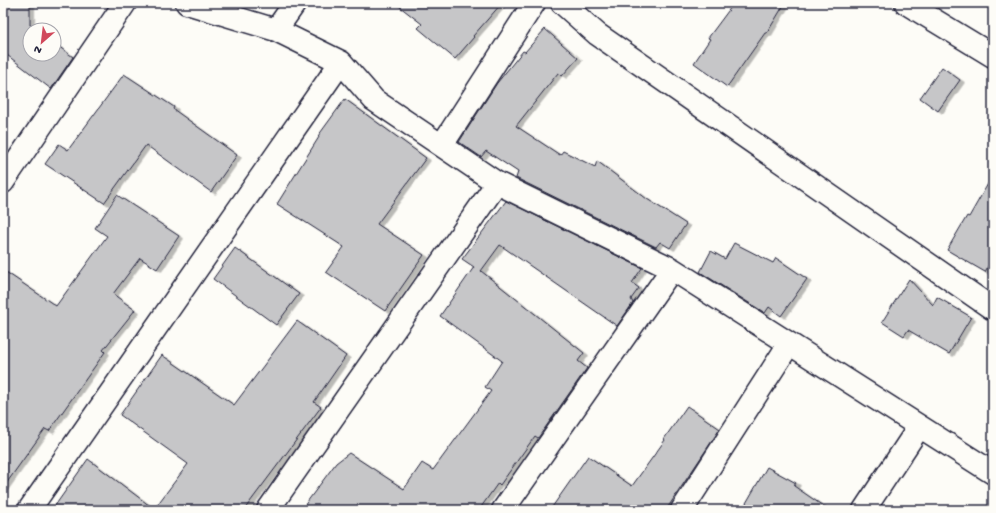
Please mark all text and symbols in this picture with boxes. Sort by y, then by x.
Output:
north arrow [22,22,62,62]
text: N [32,42,44,56]

